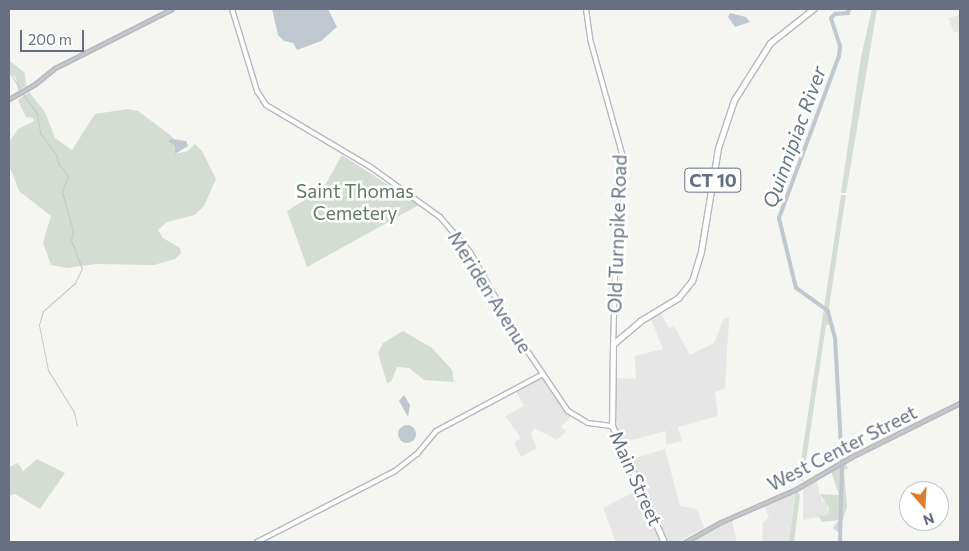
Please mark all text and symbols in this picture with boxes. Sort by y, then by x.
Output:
scale bar [22,20,86,52]
text: 200 m [28,30,72,48]
water label: Quinnipiac River [757,63,831,211]
street label: Old Turnpike Road [603,154,631,314]
road number: CT 10 [684,164,742,196]
park label: Saint Thomas Cemetery [296,180,414,224]
street label: Meriden Avenue [443,227,537,357]
street label: West Center Street [763,400,921,496]
street label: Main Street [605,427,667,529]
north arrow [899,481,949,531]
text: N [921,510,936,529]

